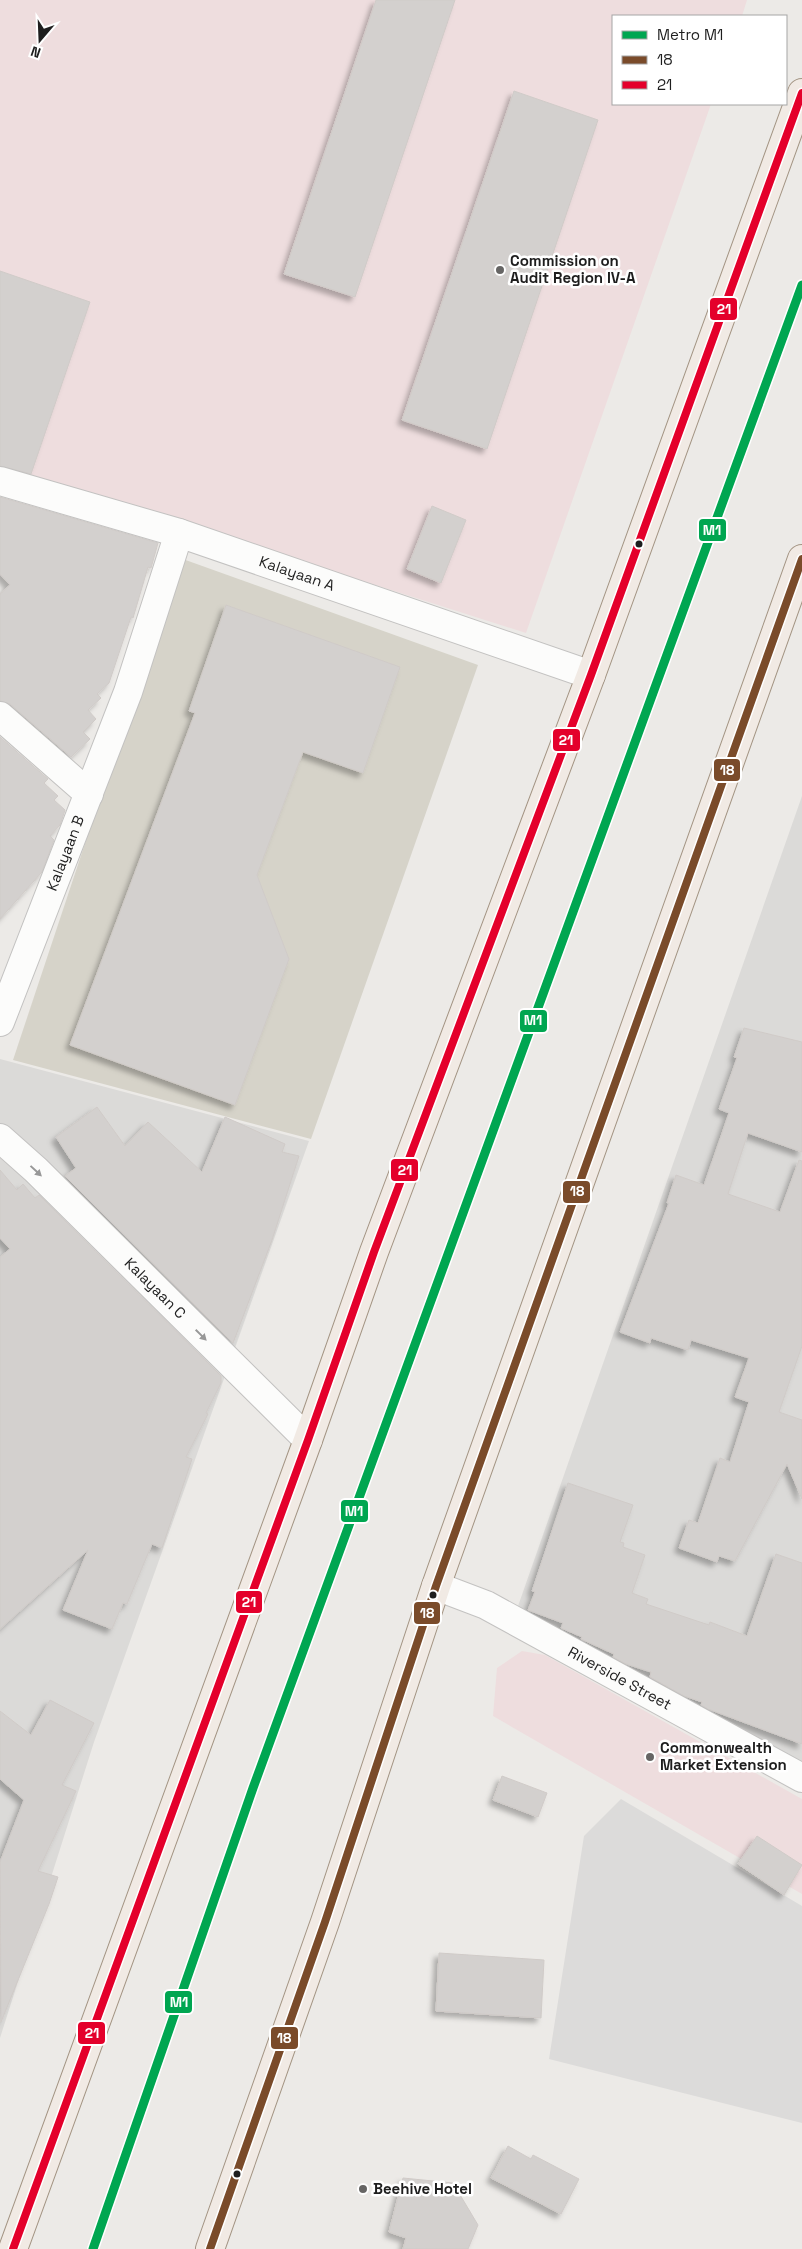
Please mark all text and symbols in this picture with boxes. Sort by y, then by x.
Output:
north arrow [15,15,65,65]
legend [612,15,787,105]
text: Metro M1 [657,25,723,44]
text: N [28,42,43,62]
text: 18 [657,50,673,69]
text: 21 [657,75,672,94]
place label: Commission on Audit Region IV-A [510,251,636,287]
marker: Commission on Audit Region IV-A [494,264,506,276]
line badge: 21 [709,297,738,321]
text: 21 [717,300,731,318]
line badge: M1 [698,518,727,542]
text: M1 [703,521,721,539]
unlabelled marker [634,539,644,549]
street label: Kalayaan A [257,551,338,595]
line badge: 21 [552,728,581,752]
text: 21 [559,731,573,749]
line badge: 18 [713,758,741,782]
text: 18 [720,761,735,779]
street label: Kalayaan B [42,813,88,894]
line badge: M1 [519,1009,548,1033]
text: M1 [524,1011,542,1029]
line badge: 21 [390,1158,419,1182]
text: 21 [398,1161,412,1179]
one-way arrow [30,1165,42,1177]
line badge: 18 [562,1180,591,1204]
text: 18 [570,1182,585,1200]
street label: Kalayaan C [121,1253,190,1322]
one-way arrow [195,1328,207,1340]
line badge: M1 [340,1499,369,1523]
text: M1 [345,1502,363,1520]
line badge: 21 [235,1590,263,1614]
unlabelled marker [428,1590,438,1600]
text: 21 [242,1593,256,1611]
line badge: 18 [413,1601,441,1625]
text: 18 [420,1604,435,1622]
street label: Riverside Street [565,1642,675,1714]
place label: Commonwealth Market Extension [660,1738,787,1774]
marker: Commonwealth Market Extension [644,1751,656,1763]
line badge: M1 [164,1990,193,2014]
text: M1 [170,1993,188,2011]
line badge: 21 [77,2021,106,2045]
text: 21 [85,2024,99,2042]
line badge: 18 [270,2026,299,2050]
text: 18 [277,2029,292,2047]
unlabelled marker [232,2169,242,2179]
place label: Beehive Hotel [373,2179,472,2198]
marker: Beehive Hotel [357,2183,369,2195]

